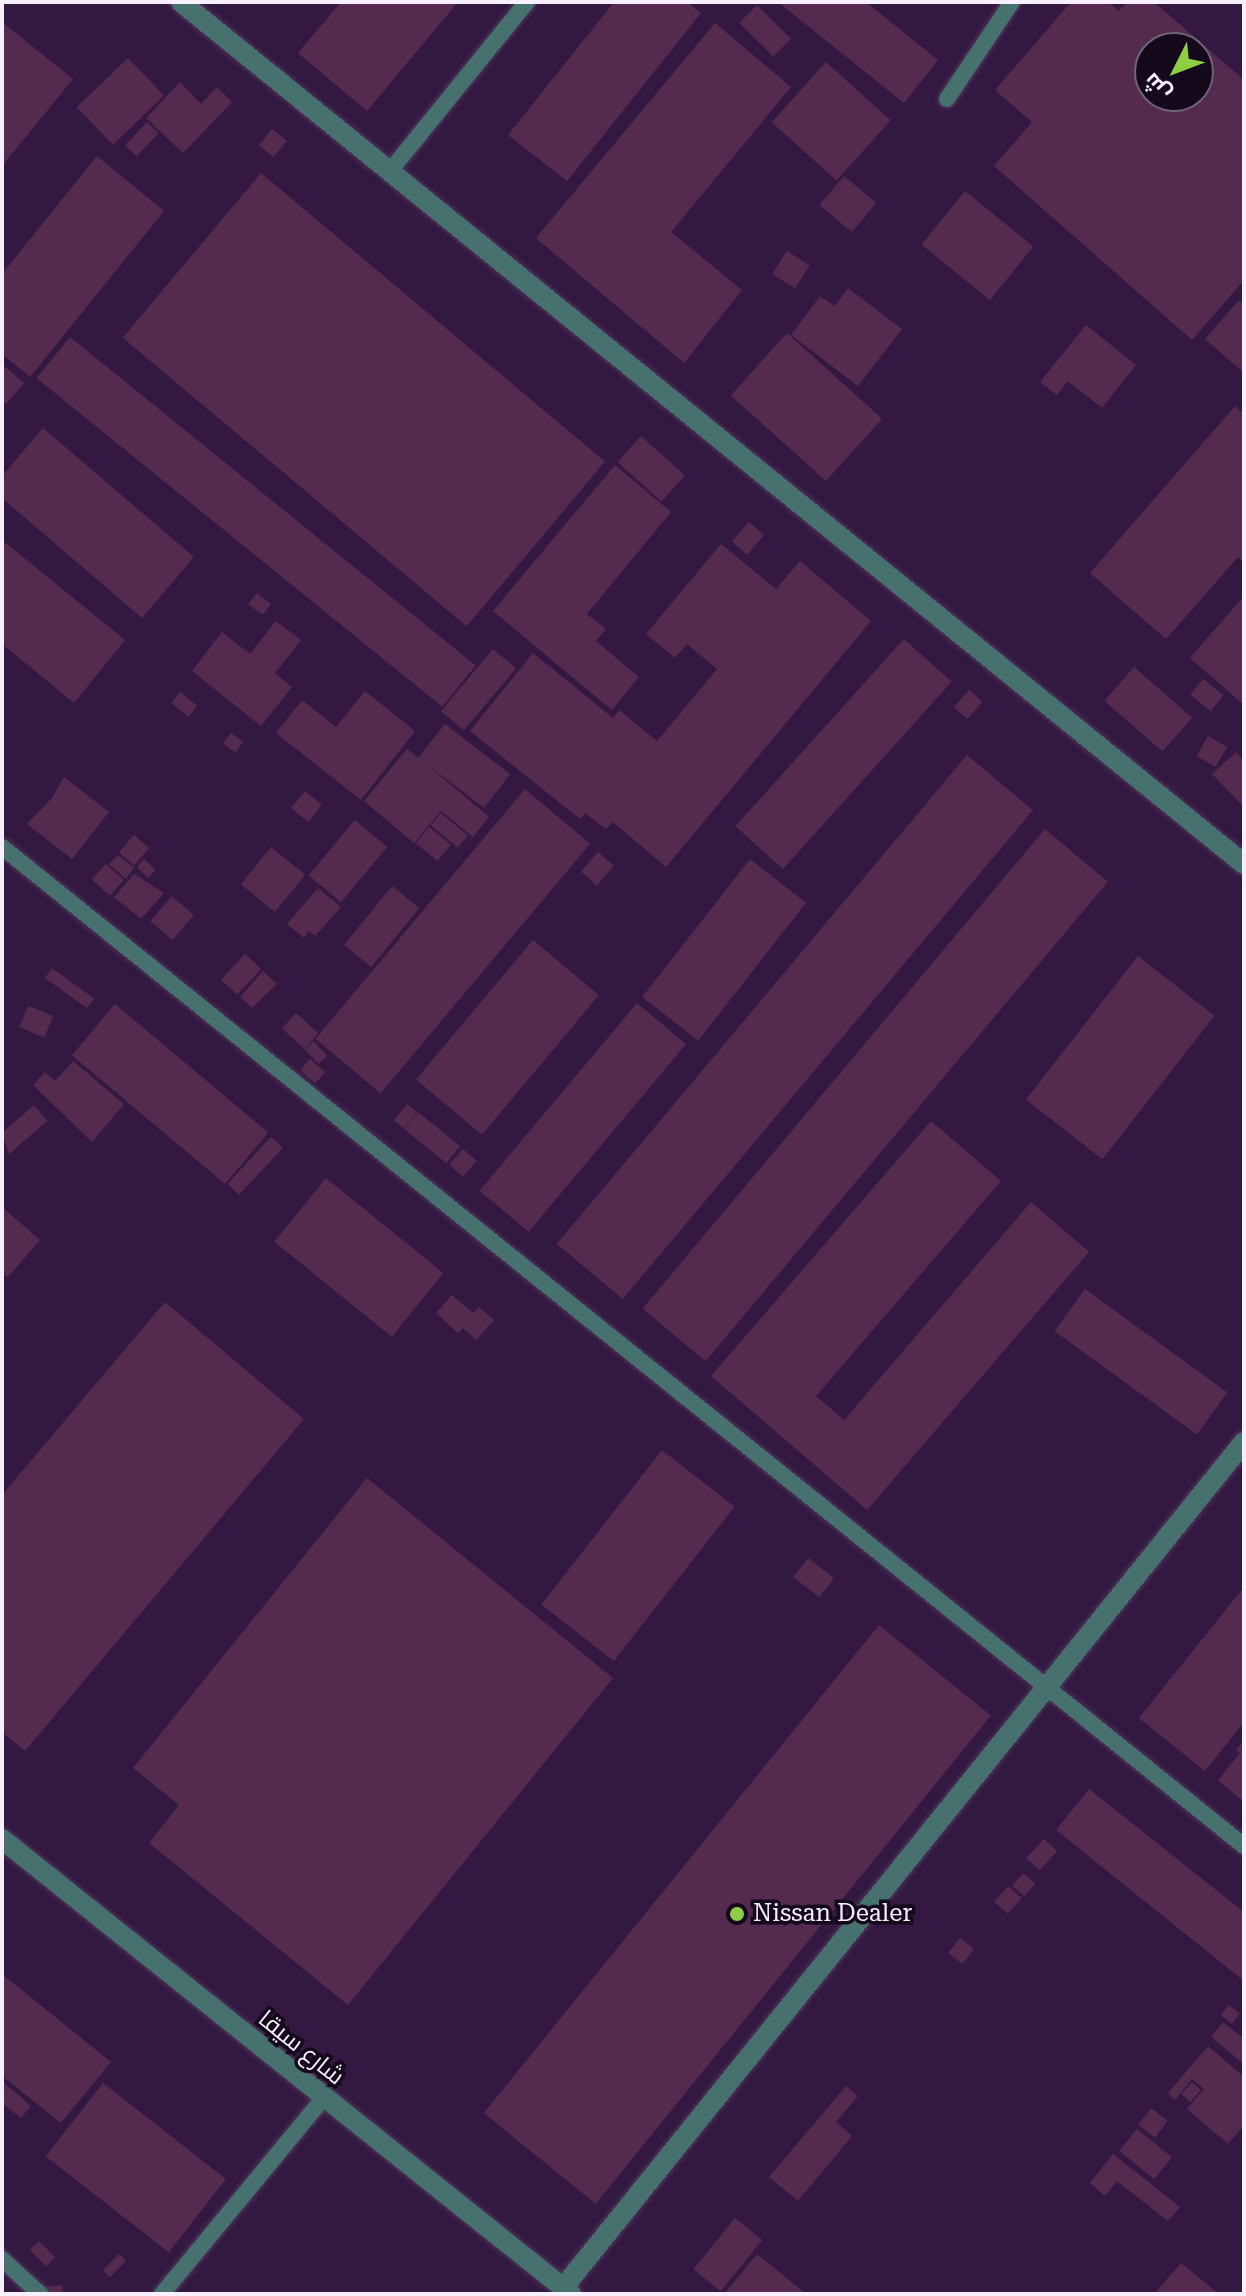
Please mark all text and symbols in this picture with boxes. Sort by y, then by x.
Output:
north arrow [1134,32,1214,112]
text: ش [1139,68,1176,106]
place label: Nissan Dealer [753,1900,912,1928]
marker: Nissan Dealer [728,1905,746,1923]
street label: شارع سيقا [252,2005,350,2091]

